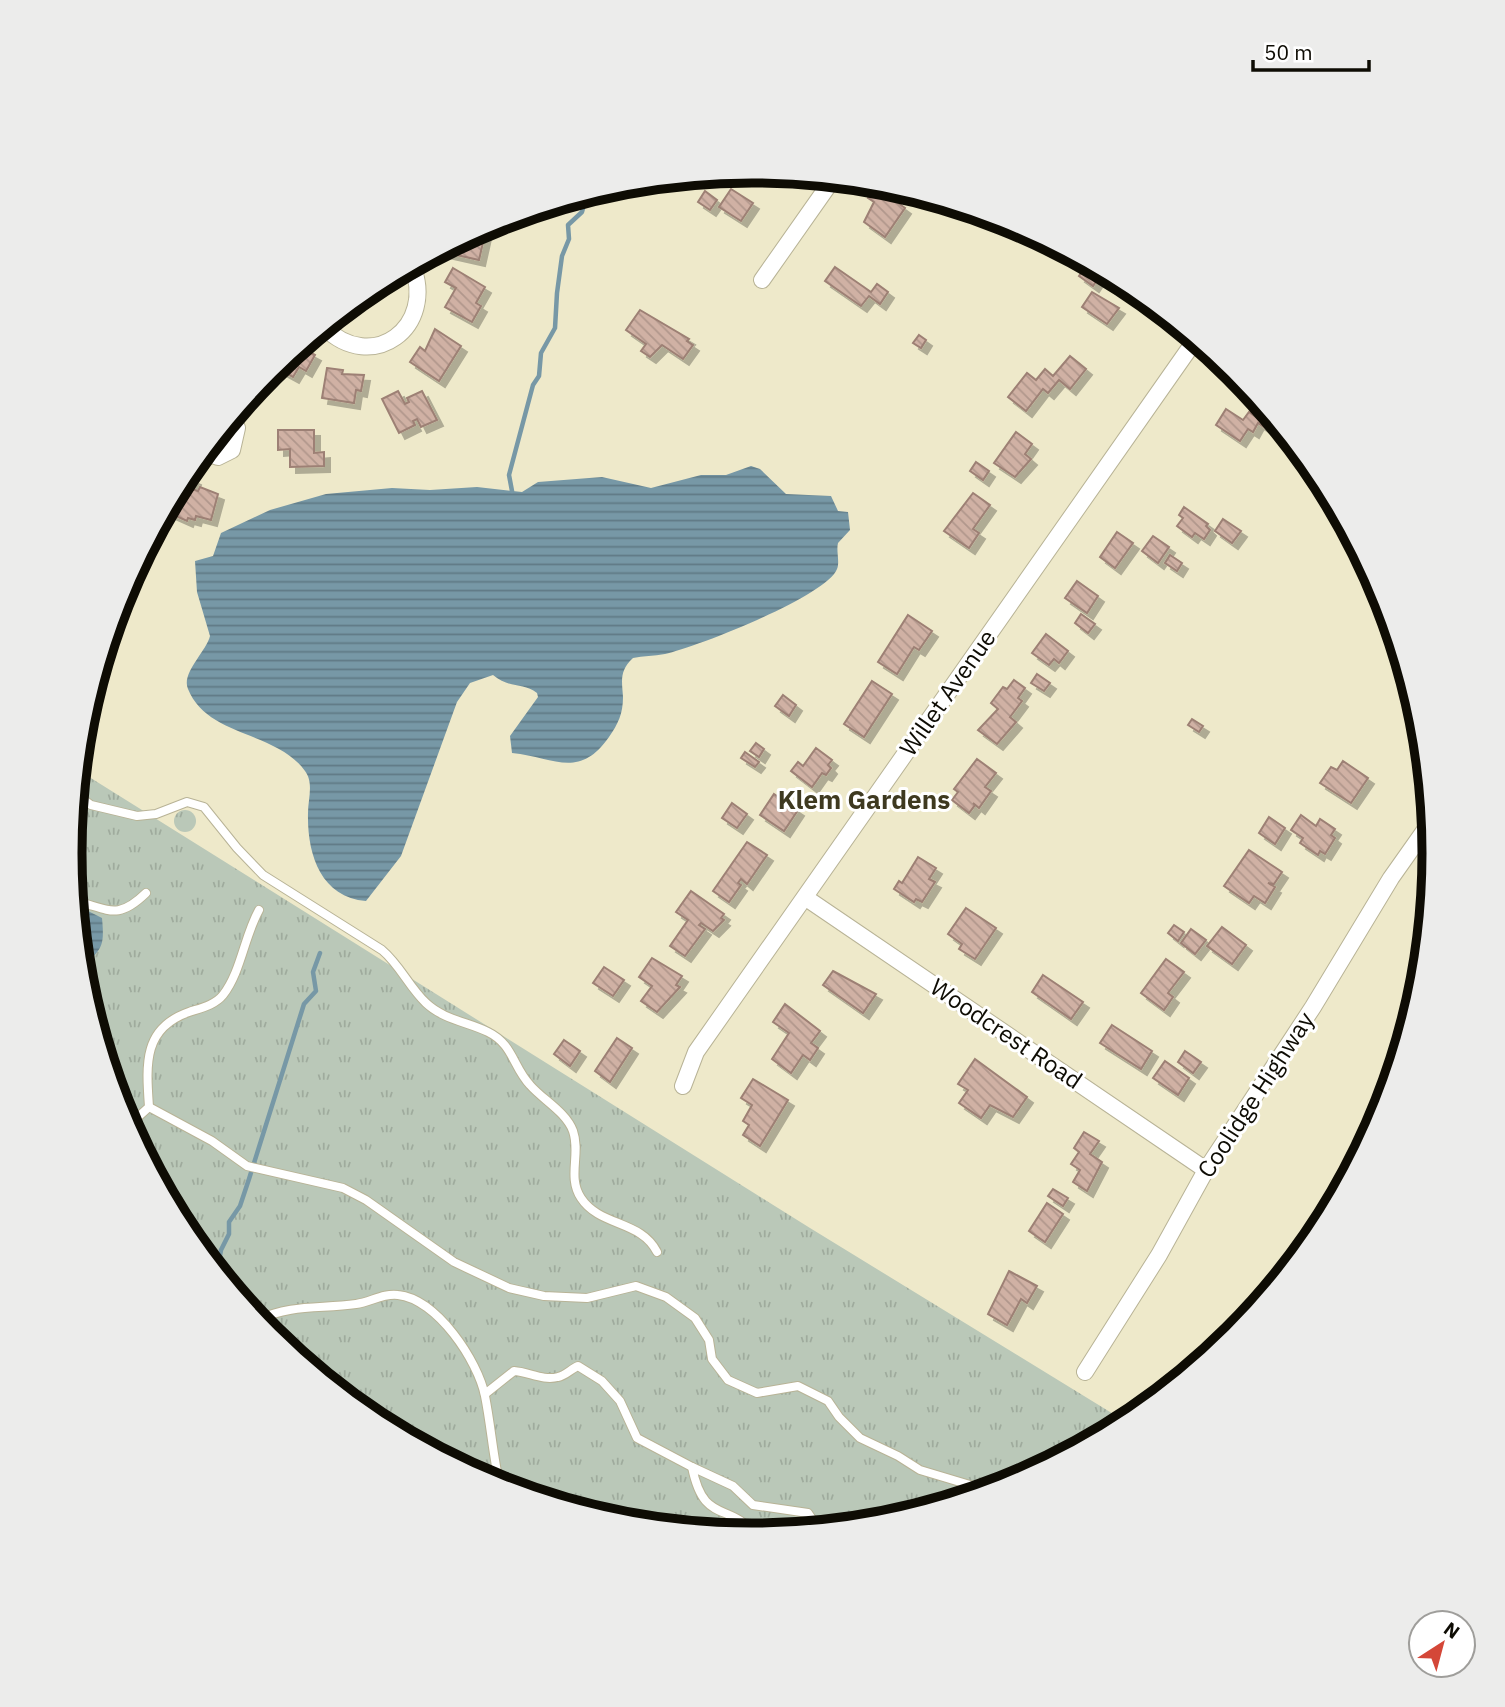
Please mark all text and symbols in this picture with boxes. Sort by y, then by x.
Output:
scale bar [1253,28,1368,72]
text: 50 m [1264,38,1313,66]
street label: Willet Avenue [892,623,1003,762]
district label: Klem Gardens [778,782,950,816]
street label: Woodcrest Road [924,971,1089,1096]
street label: Coolidge Highway [1190,1005,1321,1184]
north arrow [1407,1609,1477,1679]
text: N [1439,1616,1465,1644]

